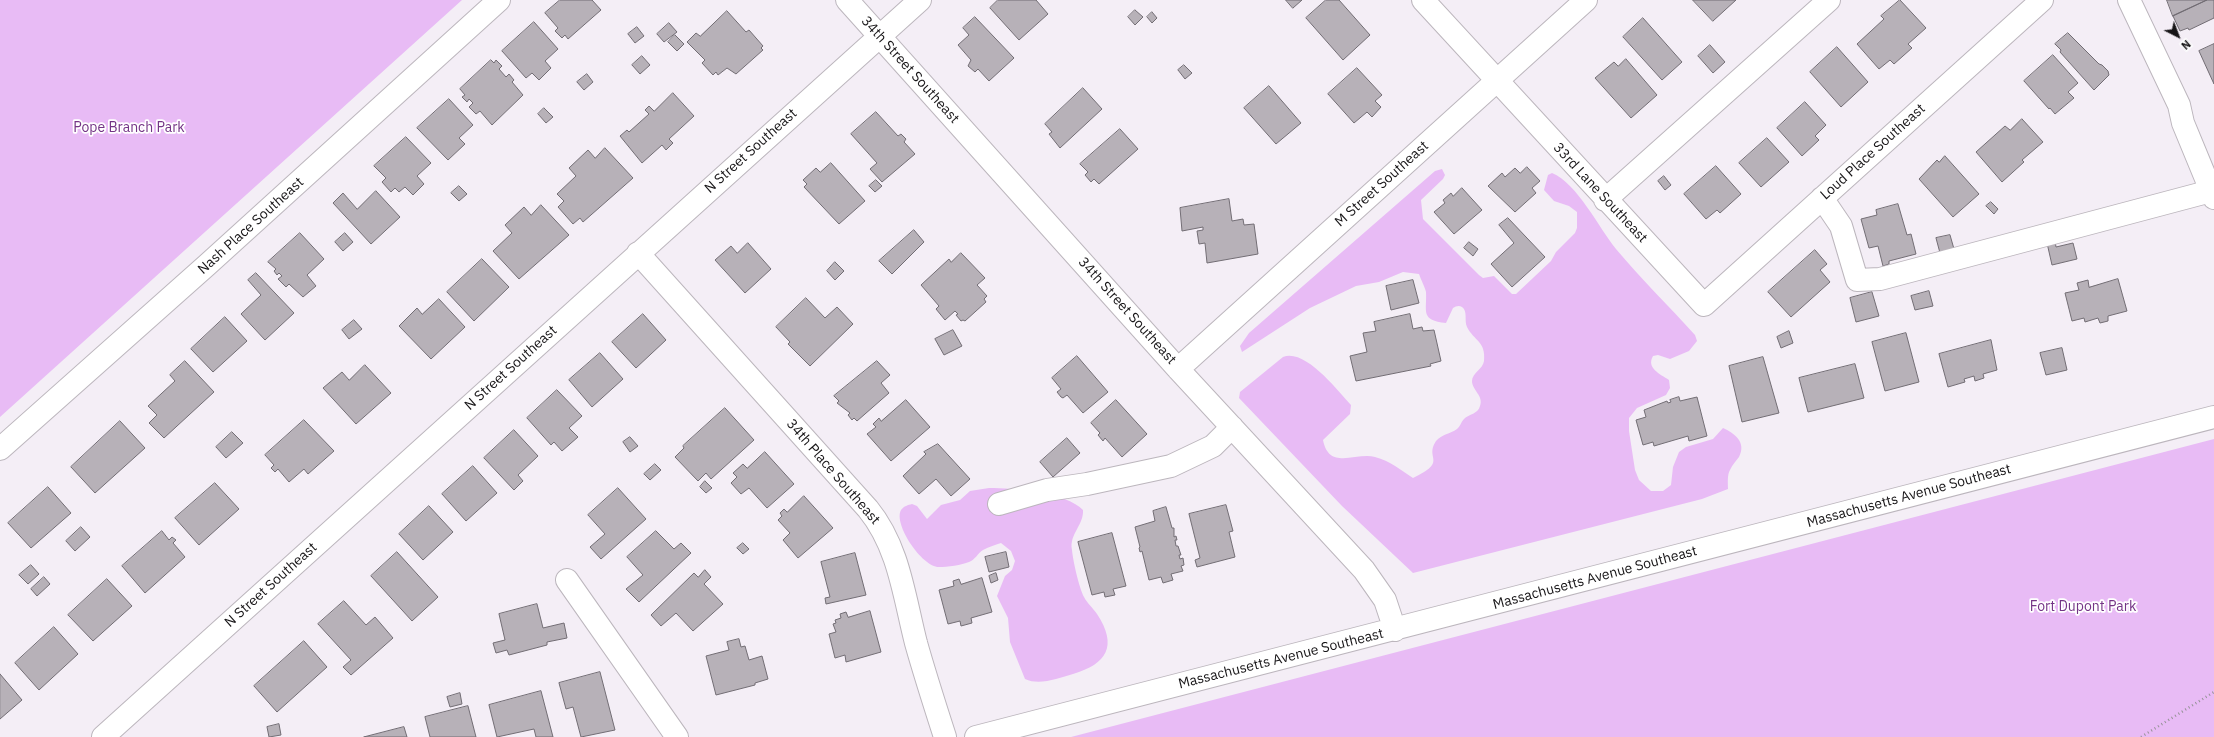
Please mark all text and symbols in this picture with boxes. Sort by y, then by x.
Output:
street label: 34th Street Southeast [857,13,963,127]
north arrow [2158,16,2198,56]
text: N [2178,37,2194,53]
street label: Loud Place Southeast [1817,100,1929,204]
street label: N Street Southeast [701,105,801,197]
park label: Pope Branch Park [73,120,185,136]
street label: M Street Southeast [1332,138,1432,230]
street label: 33rd Lane Southeast [1549,140,1651,246]
street label: Nash Place Southeast [195,174,307,278]
street label: 34th Street Southeast [1074,254,1180,368]
street label: N Street Southeast [461,322,561,414]
street label: 34th Place Southeast [783,416,883,528]
street label: Massachusetts Avenue Southeast [1805,461,2013,531]
street label: N Street Southeast [221,539,321,631]
street label: Massachusetts Avenue Southeast [1491,543,1699,613]
park label: Fort Dupont Park [2030,599,2136,615]
street label: Massachusetts Avenue Southeast [1177,625,1385,693]

